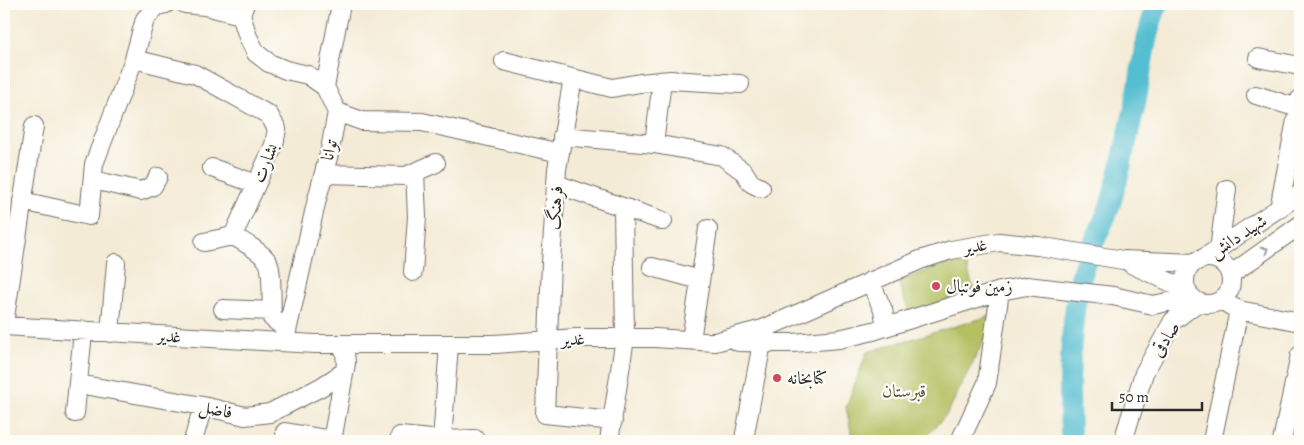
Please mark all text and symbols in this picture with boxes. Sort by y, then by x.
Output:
street label: توانا [315,136,343,163]
street label: بشارت [246,140,284,186]
street label: فرهنگ [541,185,569,231]
street label: شهید دانش [1205,208,1271,264]
street label: غدیر [959,232,989,260]
one-way arrow [1259,247,1269,256]
place label: زمین فوتبال [946,274,1013,298]
marker: زمین فوتبال [930,280,942,292]
street label: صادقی [1145,317,1185,361]
street label: غدیر [154,323,182,349]
street label: غدیر [558,326,586,352]
place label: کتابخانه [787,366,827,390]
marker: کتابخانه [771,372,783,384]
park label: قبرستان [882,379,926,403]
scale bar [1112,380,1202,412]
text: 50 m [1119,387,1149,407]
street label: فاضل [197,394,235,425]

